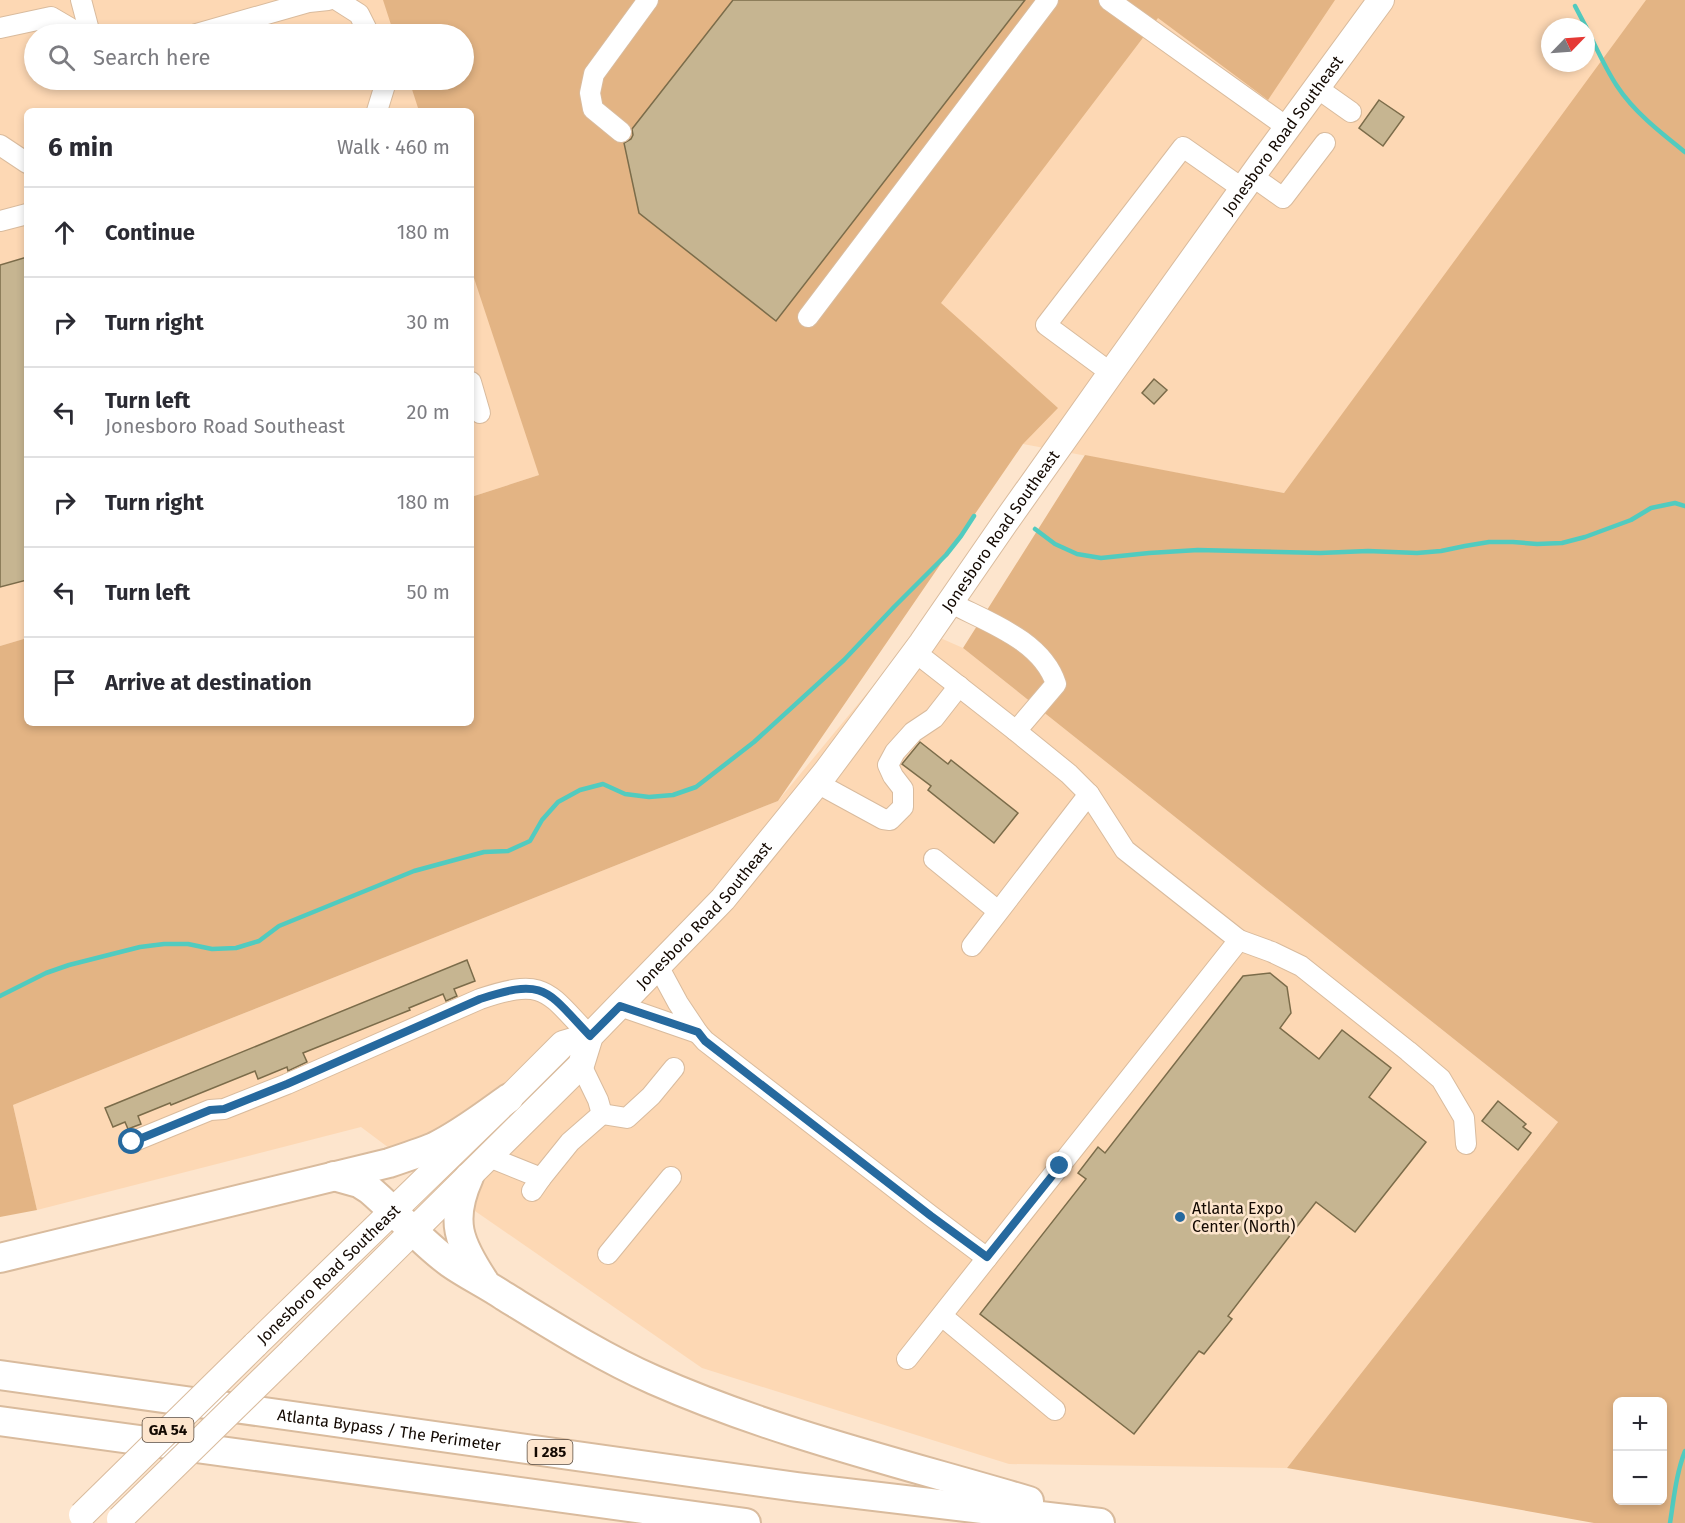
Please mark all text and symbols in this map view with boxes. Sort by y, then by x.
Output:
north arrow [1541,18,1595,72]
search box [24,24,474,90]
icon: search [45,41,78,74]
text: Search here [93,44,211,71]
street label: Jonesboro Road Southeast [1218,52,1347,218]
text: 6 min [48,132,113,163]
text: Walk · 460 m [337,135,450,159]
icon: ahead [48,216,81,249]
text: Continue [105,219,195,246]
text: 180 m [397,220,450,244]
icon: right [48,306,81,339]
text: Turn right [105,309,204,336]
text: 30 m [406,310,450,334]
text: Turn left [105,387,190,414]
icon: left [48,396,81,429]
text: 20 m [407,400,450,424]
text: Jonesboro Road Southeast [105,414,345,438]
street label: Jonesboro Road Southeast [937,446,1063,615]
icon: right [48,486,81,519]
text: Turn right [105,489,204,516]
text: 180 m [397,490,450,514]
icon: left [48,576,81,609]
text: Turn left [105,579,190,606]
text: 50 m [406,580,450,604]
icon: arrive [48,666,81,699]
text: Arrive at destination [105,669,312,696]
street label: Jonesboro Road Southeast [632,838,775,992]
route start [118,1128,144,1154]
route end [1046,1152,1072,1178]
place label: Atlanta Expo Center (North) [1192,1199,1295,1236]
street label: Jonesboro Road Southeast [253,1200,404,1348]
marker: Atlanta Expo Center (North) [1173,1210,1187,1224]
map controls [1613,1397,1667,1505]
button: + [1613,1397,1667,1451]
street label: Atlanta Bypass / The Perimeter [276,1405,503,1455]
road number: GA 54 [142,1418,194,1442]
road number: I 285 [528,1440,572,1464]
button: − [1613,1451,1667,1505]

